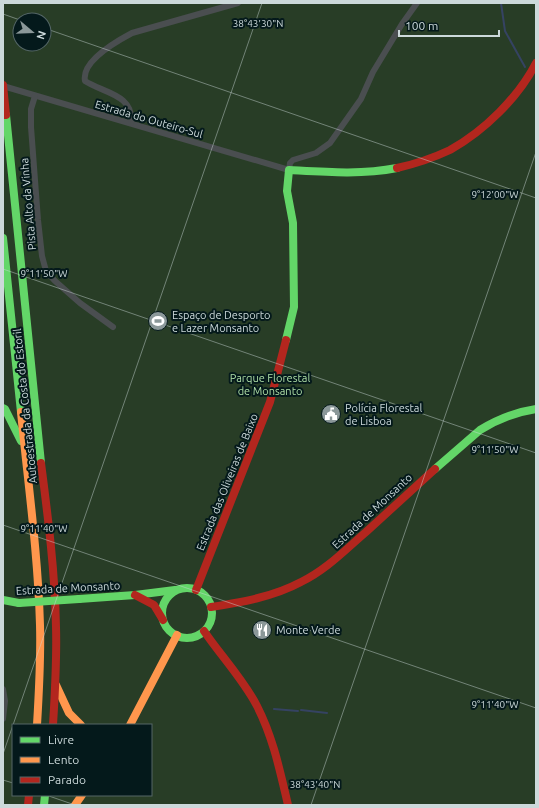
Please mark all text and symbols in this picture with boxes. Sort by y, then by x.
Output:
north arrow [12,12,52,52]
scale bar [399,12,499,38]
text: 38°43'30"N [233,18,283,29]
text: 100 m [405,19,438,32]
text: N [34,29,48,41]
street label: Estrada do Outeiro-Sul [94,98,204,140]
street label: Pista Alto da Vinha [18,157,38,251]
text: 9°12'00"W [471,189,519,200]
text: 9°11'50"W [20,268,68,279]
place label: Espaço de Desporto e Lazer Monsanto [172,309,270,334]
sports icon: Espaço de Desporto e Lazer Monsanto [147,310,169,332]
street label: Autoestrada da Costa do Estoril [11,328,39,484]
park label: Parque Florestal de Monsanto [230,372,310,397]
place label: Polícia Florestal de Lisboa [345,402,422,427]
public building icon: Polícia Florestal de Lisboa [320,403,342,425]
street label: Estrada das Oliveiras de Baixo [194,412,260,552]
text: 9°11'50"W [471,444,519,455]
street label: Estrada de Monsanto [330,471,414,551]
text: 9°11'40"W [20,523,68,534]
street label: Estrada de Monsanto [16,579,120,597]
restaurant icon: Monte Verde [251,619,273,641]
place label: Monte Verde [276,624,341,636]
text: 9°11'40"W [471,699,519,710]
legend [12,724,152,796]
text: Livre [48,733,74,746]
text: Lento [48,753,79,766]
text: Parado [48,773,86,786]
text: 38°43'40"N [290,779,340,790]

